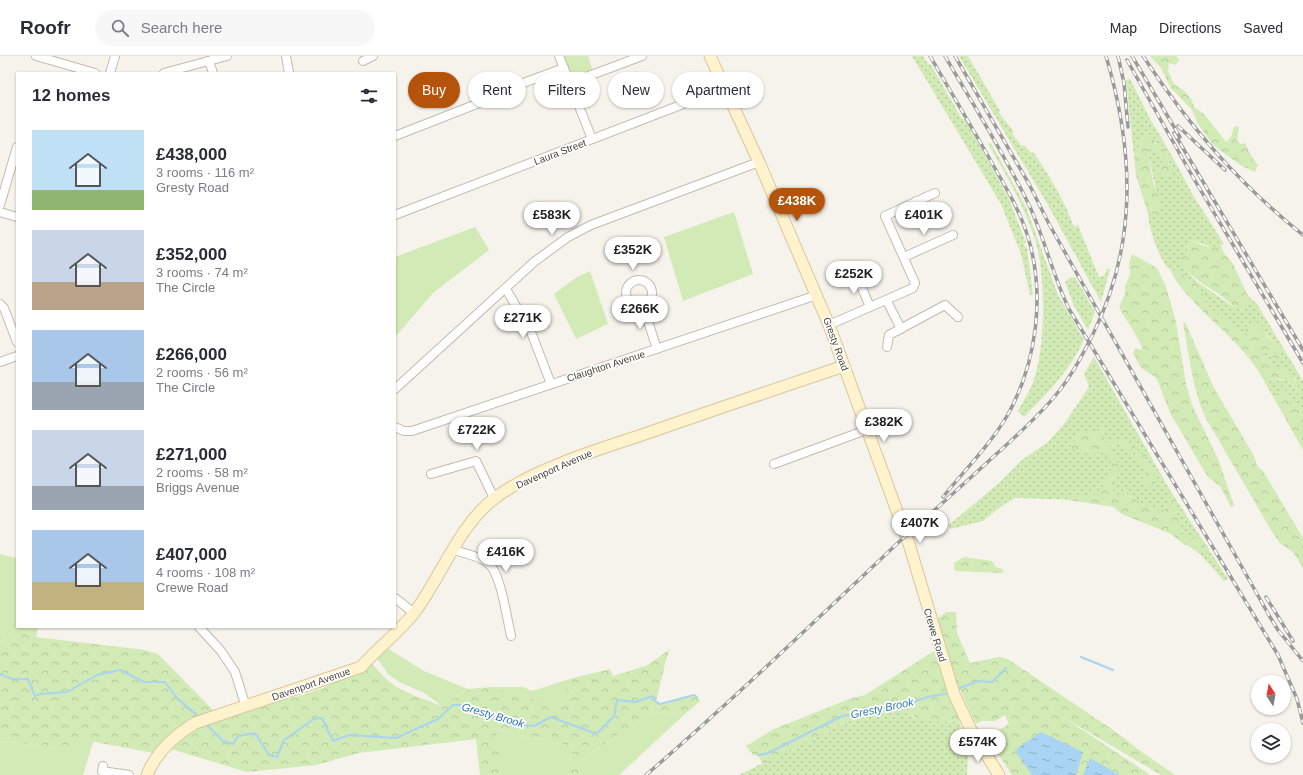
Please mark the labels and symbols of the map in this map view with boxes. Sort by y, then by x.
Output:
street label: Laura Street [532,137,588,167]
pin: £438K [769,188,825,222]
pin: £583K [524,202,580,236]
pin: £401K [896,202,952,236]
pin: £352K [605,237,661,271]
pin: £252K [826,261,882,295]
pin: £266K [612,296,668,330]
pin: £271K [495,305,551,339]
street label: Gresty Road [821,316,851,372]
street label: Claughton Avenue [566,348,647,384]
pin: £382K [856,409,912,443]
pin: £722K [449,417,505,451]
street label: Davenport Avenue [514,447,594,491]
pin: £407K [892,510,948,544]
pin: £416K [478,539,534,573]
street label: Crewe Road [922,607,948,663]
street label: Davenport Avenue [270,665,352,703]
north arrow [1251,675,1291,715]
water label: Gresty Brook [849,695,915,721]
water label: Gresty Brook [460,700,526,730]
pin: £574K [950,729,1006,763]

